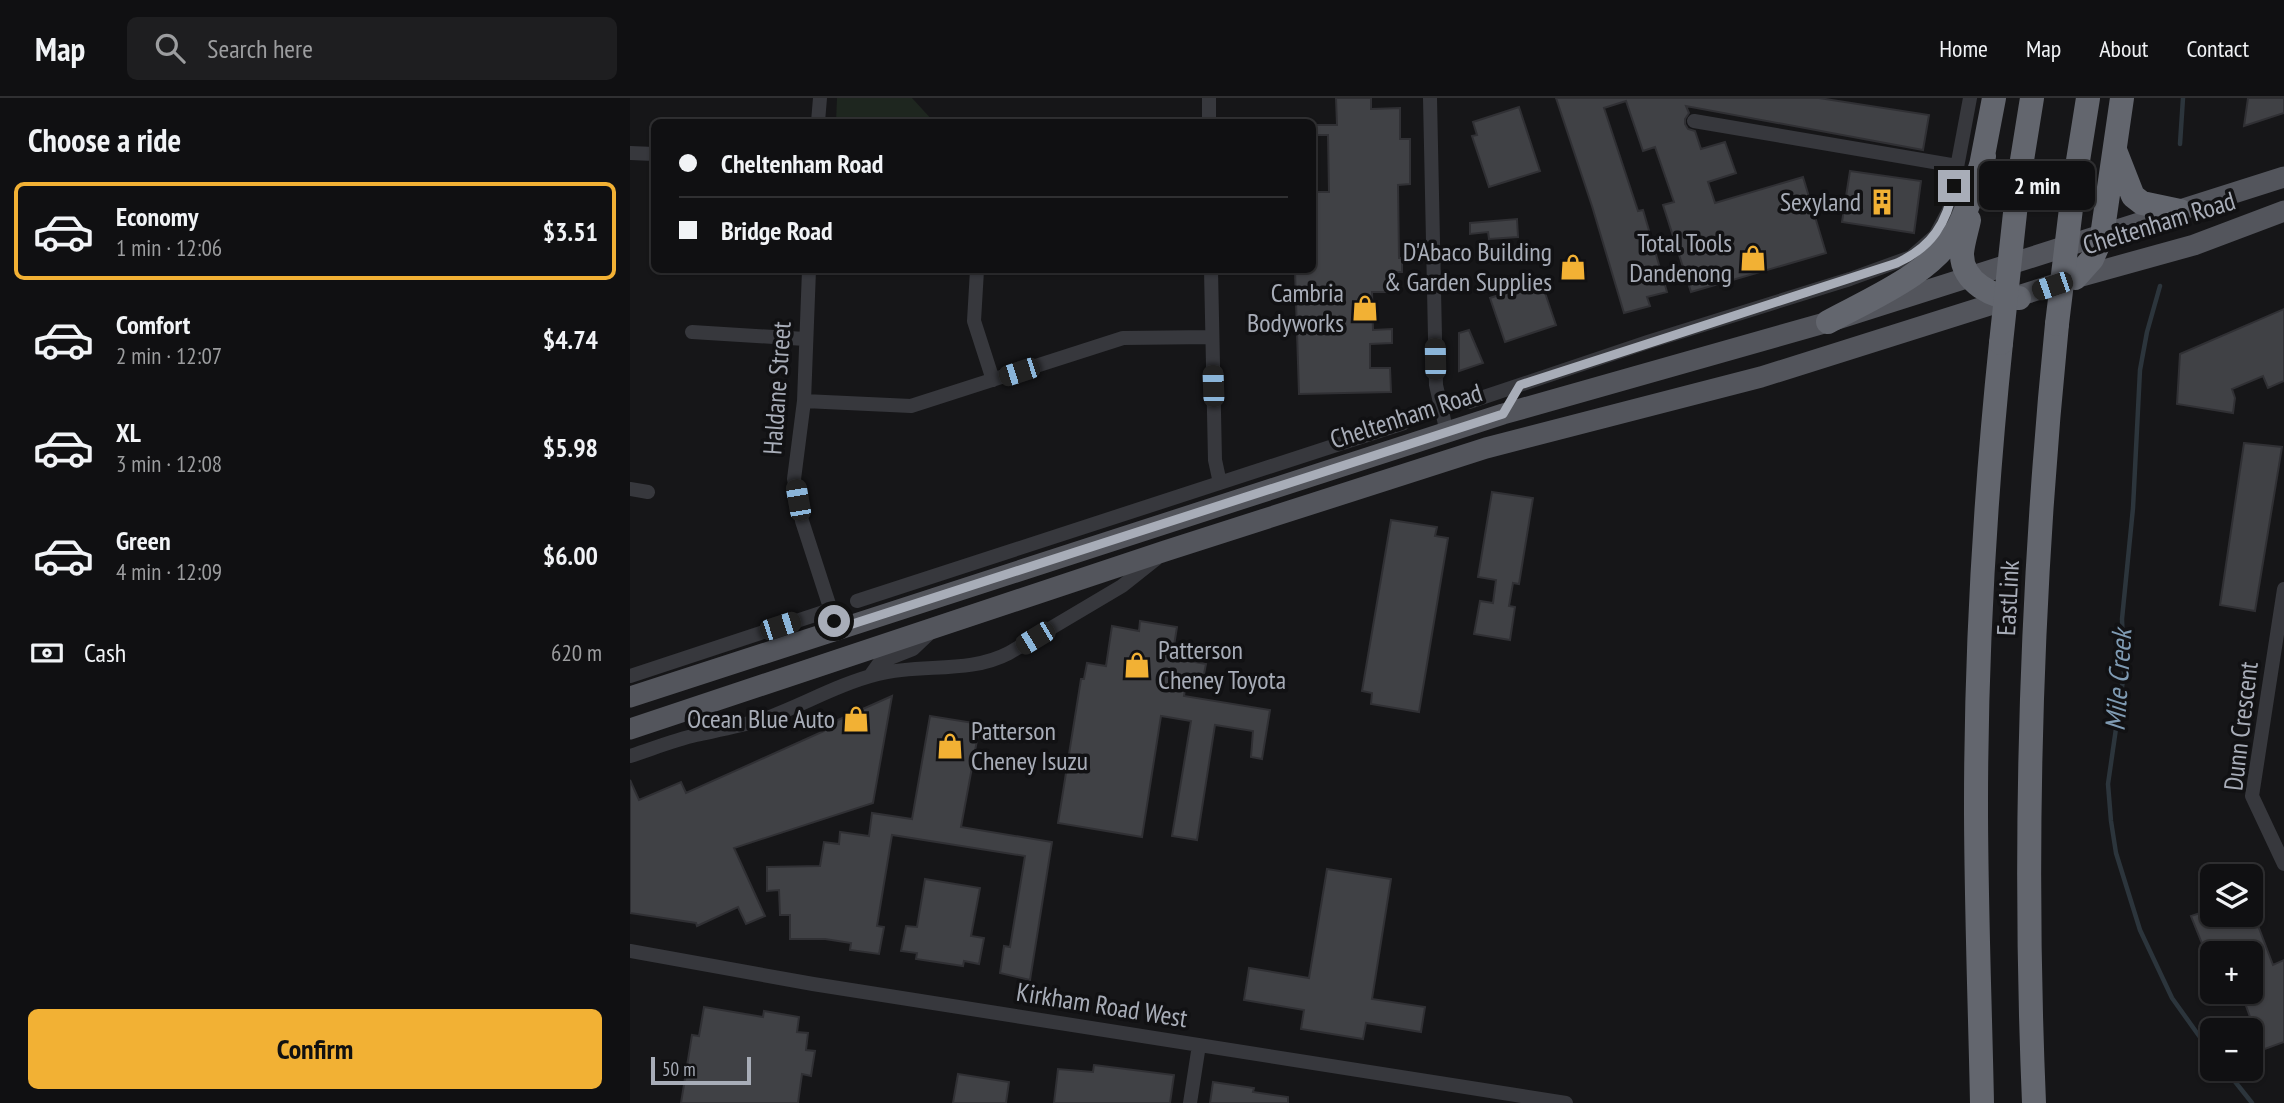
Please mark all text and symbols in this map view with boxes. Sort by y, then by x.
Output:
search box [127,17,617,80]
text: Map [35,27,85,70]
icon: search [151,29,189,67]
text: Search here [207,32,313,65]
text: Home [1939,33,1988,64]
text: Map [2026,33,2061,64]
text: About [2099,33,2148,64]
text: Contact [2186,33,2249,64]
text: Choose a ride [28,119,181,161]
text: Cheltenham Road [721,147,883,180]
callout: 2 min [1978,162,2094,210]
route end [1938,170,1970,202]
text: 2 min [2014,171,2060,200]
street label: Cheltenham Road [2079,184,2239,261]
place label: Sexyland [1780,185,1861,218]
building icon: Sexyland [1867,187,1897,217]
icon: car [32,200,95,263]
text: Economy [116,200,198,233]
text: Bridge Road [721,214,833,247]
text: $3.51 [543,215,598,248]
place label: Total Tools Dandenong [1629,226,1732,289]
text: 1 min · 12:06 [116,233,222,262]
place label: D'Abaco Building & Garden Supplies [1384,235,1552,298]
shop icon: Total Tools Dandenong [1738,243,1768,273]
shop icon: D'Abaco Building & Garden Supplies [1558,252,1588,282]
car [2029,269,2076,303]
place label: Cambria Bodyworks [1247,276,1344,339]
shop icon: Cambria Bodyworks [1350,293,1380,323]
icon: car [32,308,95,371]
text: Comfort [116,308,190,341]
street label: Haldane Street [755,320,798,456]
text: $4.74 [543,323,598,356]
car [1425,338,1446,380]
text: 2 min · 12:07 [116,341,222,370]
car [996,356,1043,388]
car [1202,365,1225,407]
street label: Cheltenham Road [1326,375,1486,456]
icon: car [32,416,95,479]
text: XL [116,416,141,449]
text: $5.98 [543,431,598,464]
text: 3 min · 12:08 [116,449,222,478]
car [785,477,812,523]
icon: car [32,524,95,587]
text: Green [116,524,171,557]
text: $6.00 [543,539,598,572]
text: 4 min · 12:09 [116,557,222,586]
street label: EastLink [1989,559,2026,637]
route start [818,605,850,637]
car [757,610,804,642]
car [1012,618,1059,658]
water label: Mile Creek [2095,625,2140,732]
place label: Patterson Cheney Toyota [1158,633,1286,696]
icon: cash [28,634,66,672]
text: Cash [84,636,126,669]
text: 620 m [551,638,602,667]
shop icon: Patterson Cheney Toyota [1122,650,1152,680]
street label: Dunn Crescent [2216,660,2265,792]
place label: Ocean Blue Auto [687,702,835,735]
shop icon: Ocean Blue Auto [841,704,871,734]
place label: Patterson Cheney Isuzu [971,714,1088,777]
shop icon: Patterson Cheney Isuzu [935,731,965,761]
map controls [2200,864,2263,1081]
button: layers [2200,864,2263,927]
button: + [2200,941,2263,1004]
street label: Kirkham Road West [1014,975,1190,1034]
button: Confirm [28,1009,602,1089]
button: − [2200,1018,2263,1081]
scale bar [651,1054,751,1086]
text: 50 m [662,1057,696,1081]

